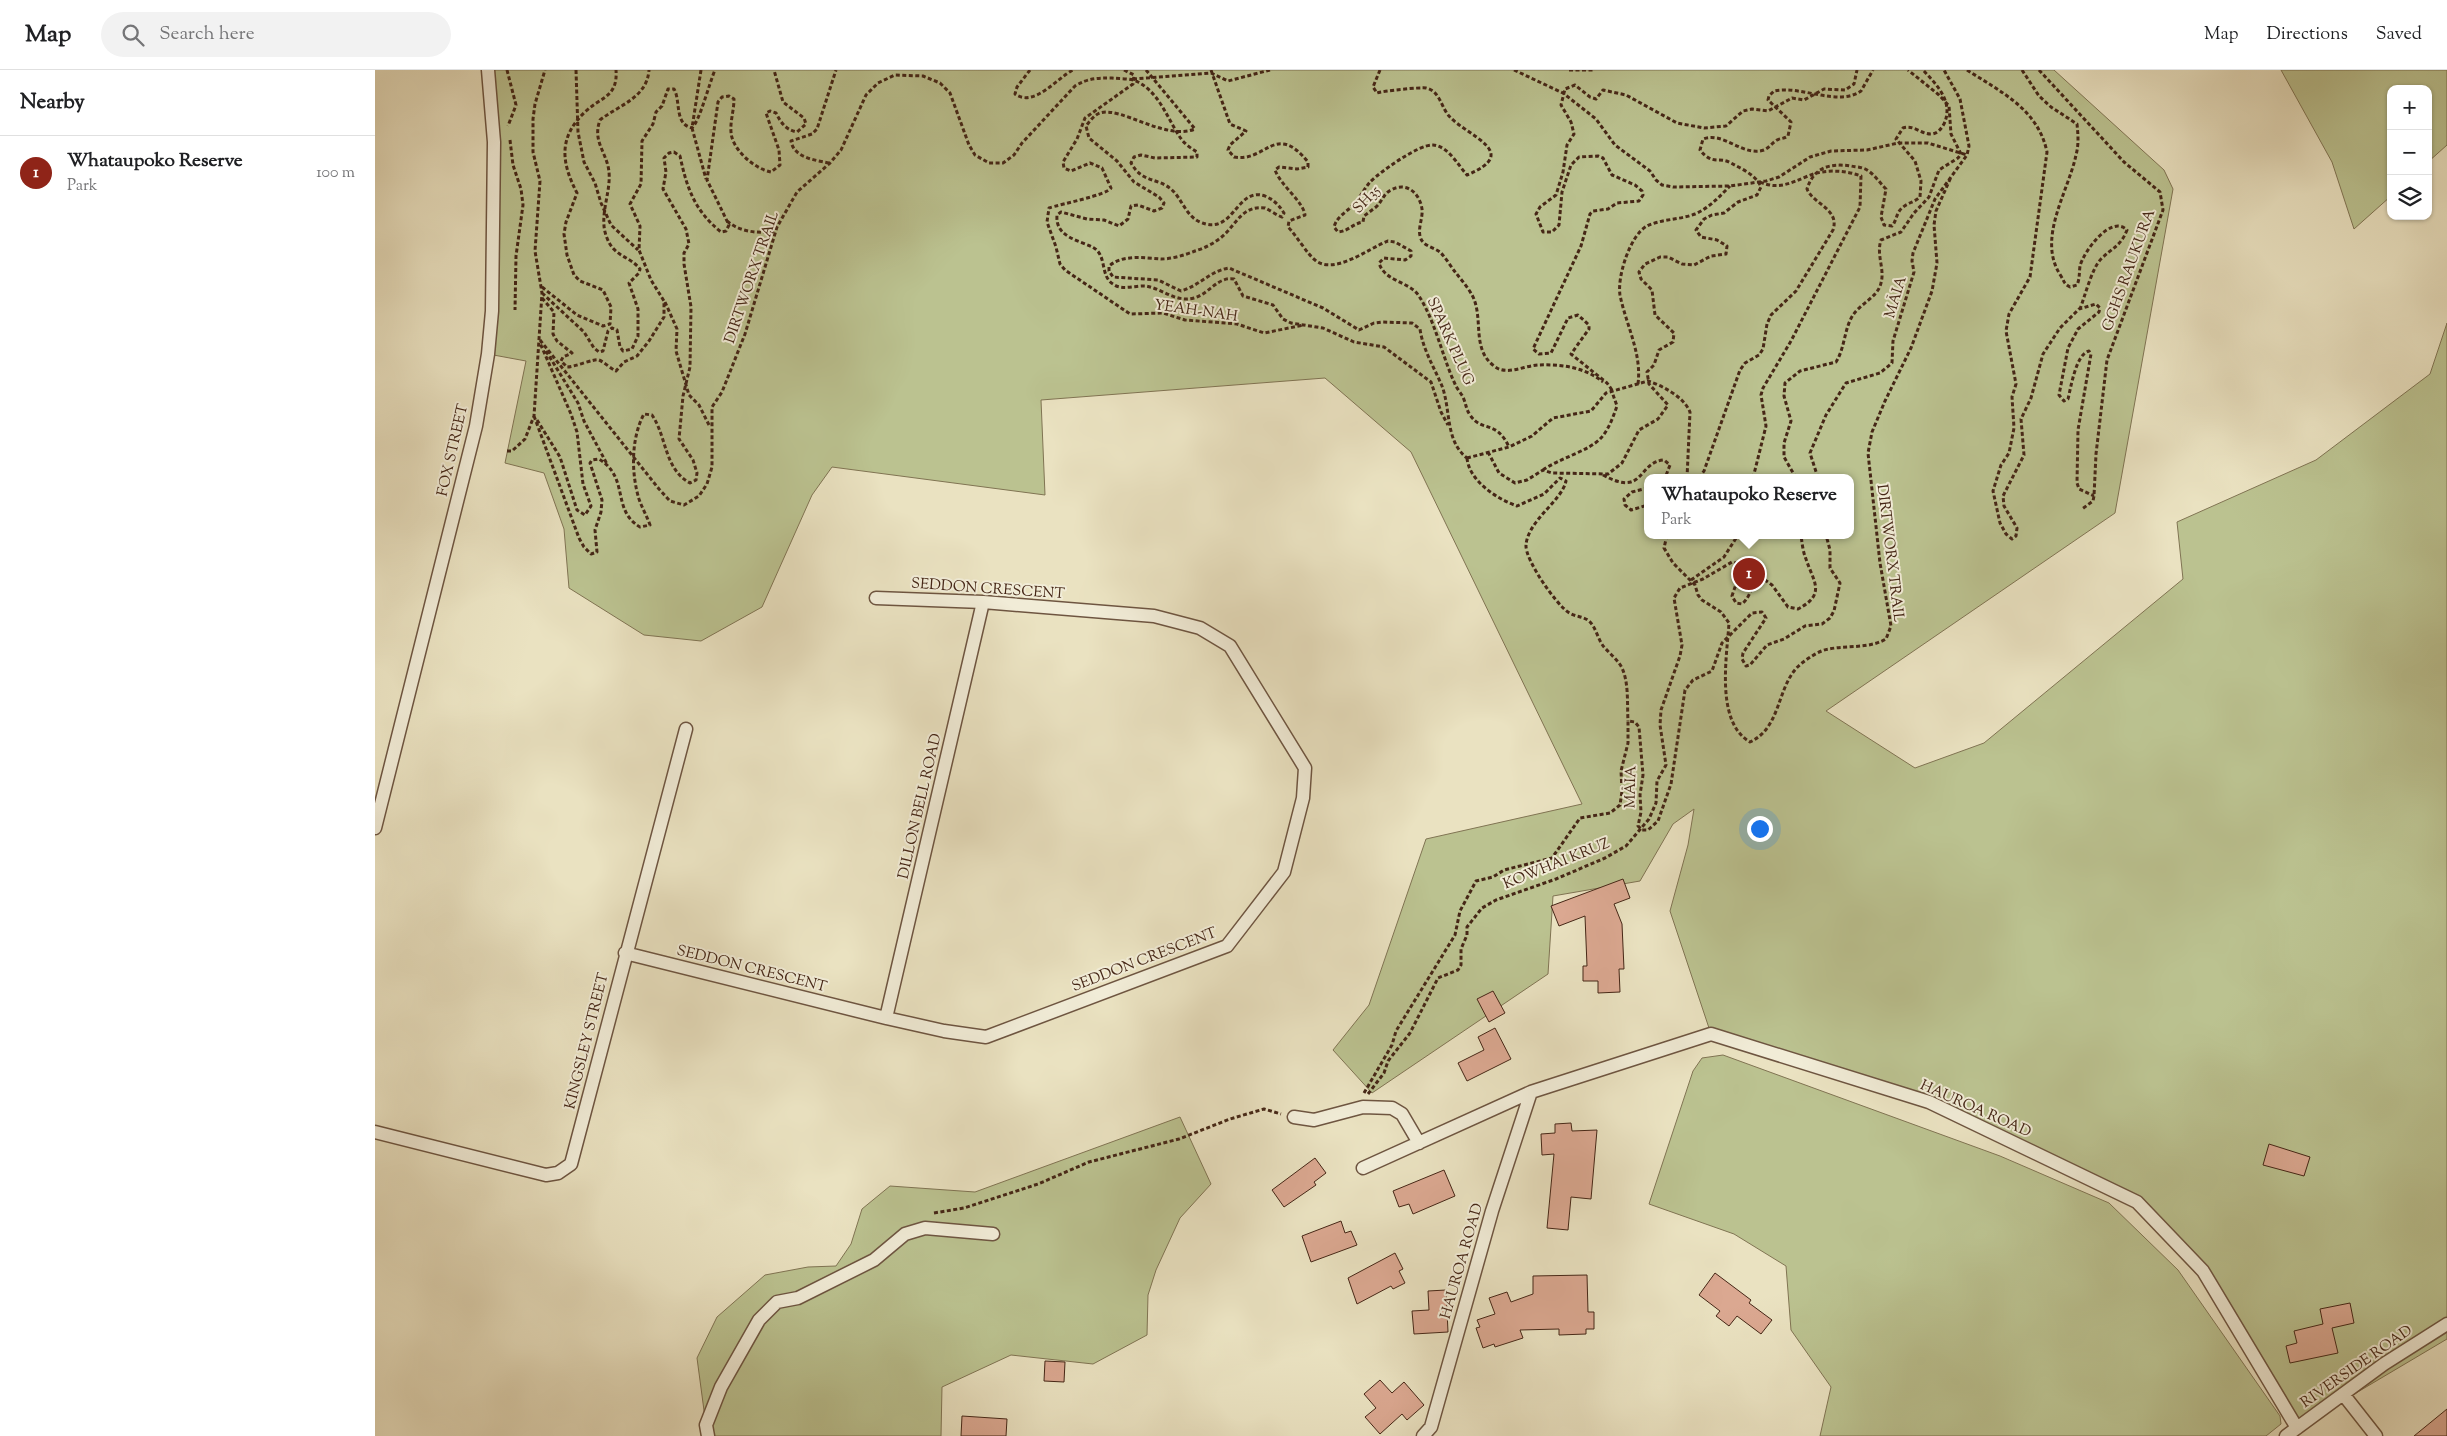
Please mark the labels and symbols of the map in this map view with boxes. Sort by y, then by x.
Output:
street label: SH35 [1348,181,1386,219]
street label: GGHS RAUKURA [2098,207,2161,335]
street label: DIRTWORX TRAIL [720,209,785,346]
street label: MĀIA [1880,274,1913,321]
street label: SPARK PLUG [1421,294,1478,389]
street label: YEAH-NAH [1153,295,1239,328]
street label: FOX STREET [433,402,474,499]
street label: DIRTWORX TRAIL [1871,483,1908,623]
pin: 1 [1733,555,1765,593]
street label: SEDDON CRESCENT [910,574,1066,605]
street label: DILLON BELL ROAD [893,731,947,881]
street label: MĀIA [1621,765,1642,809]
your location [1747,816,1773,842]
street label: KOWHAI KRUZ [1500,833,1613,895]
street label: SEDDON CRESCENT [1069,923,1221,998]
street label: SEDDON CRESCENT [674,941,829,998]
street label: KINGSLEY STREET [560,971,615,1112]
street label: HAUROA ROAD [1916,1075,2034,1143]
street label: HAUROA ROAD [1436,1201,1489,1322]
street label: RIVERSIDE ROAD [2297,1321,2417,1414]

